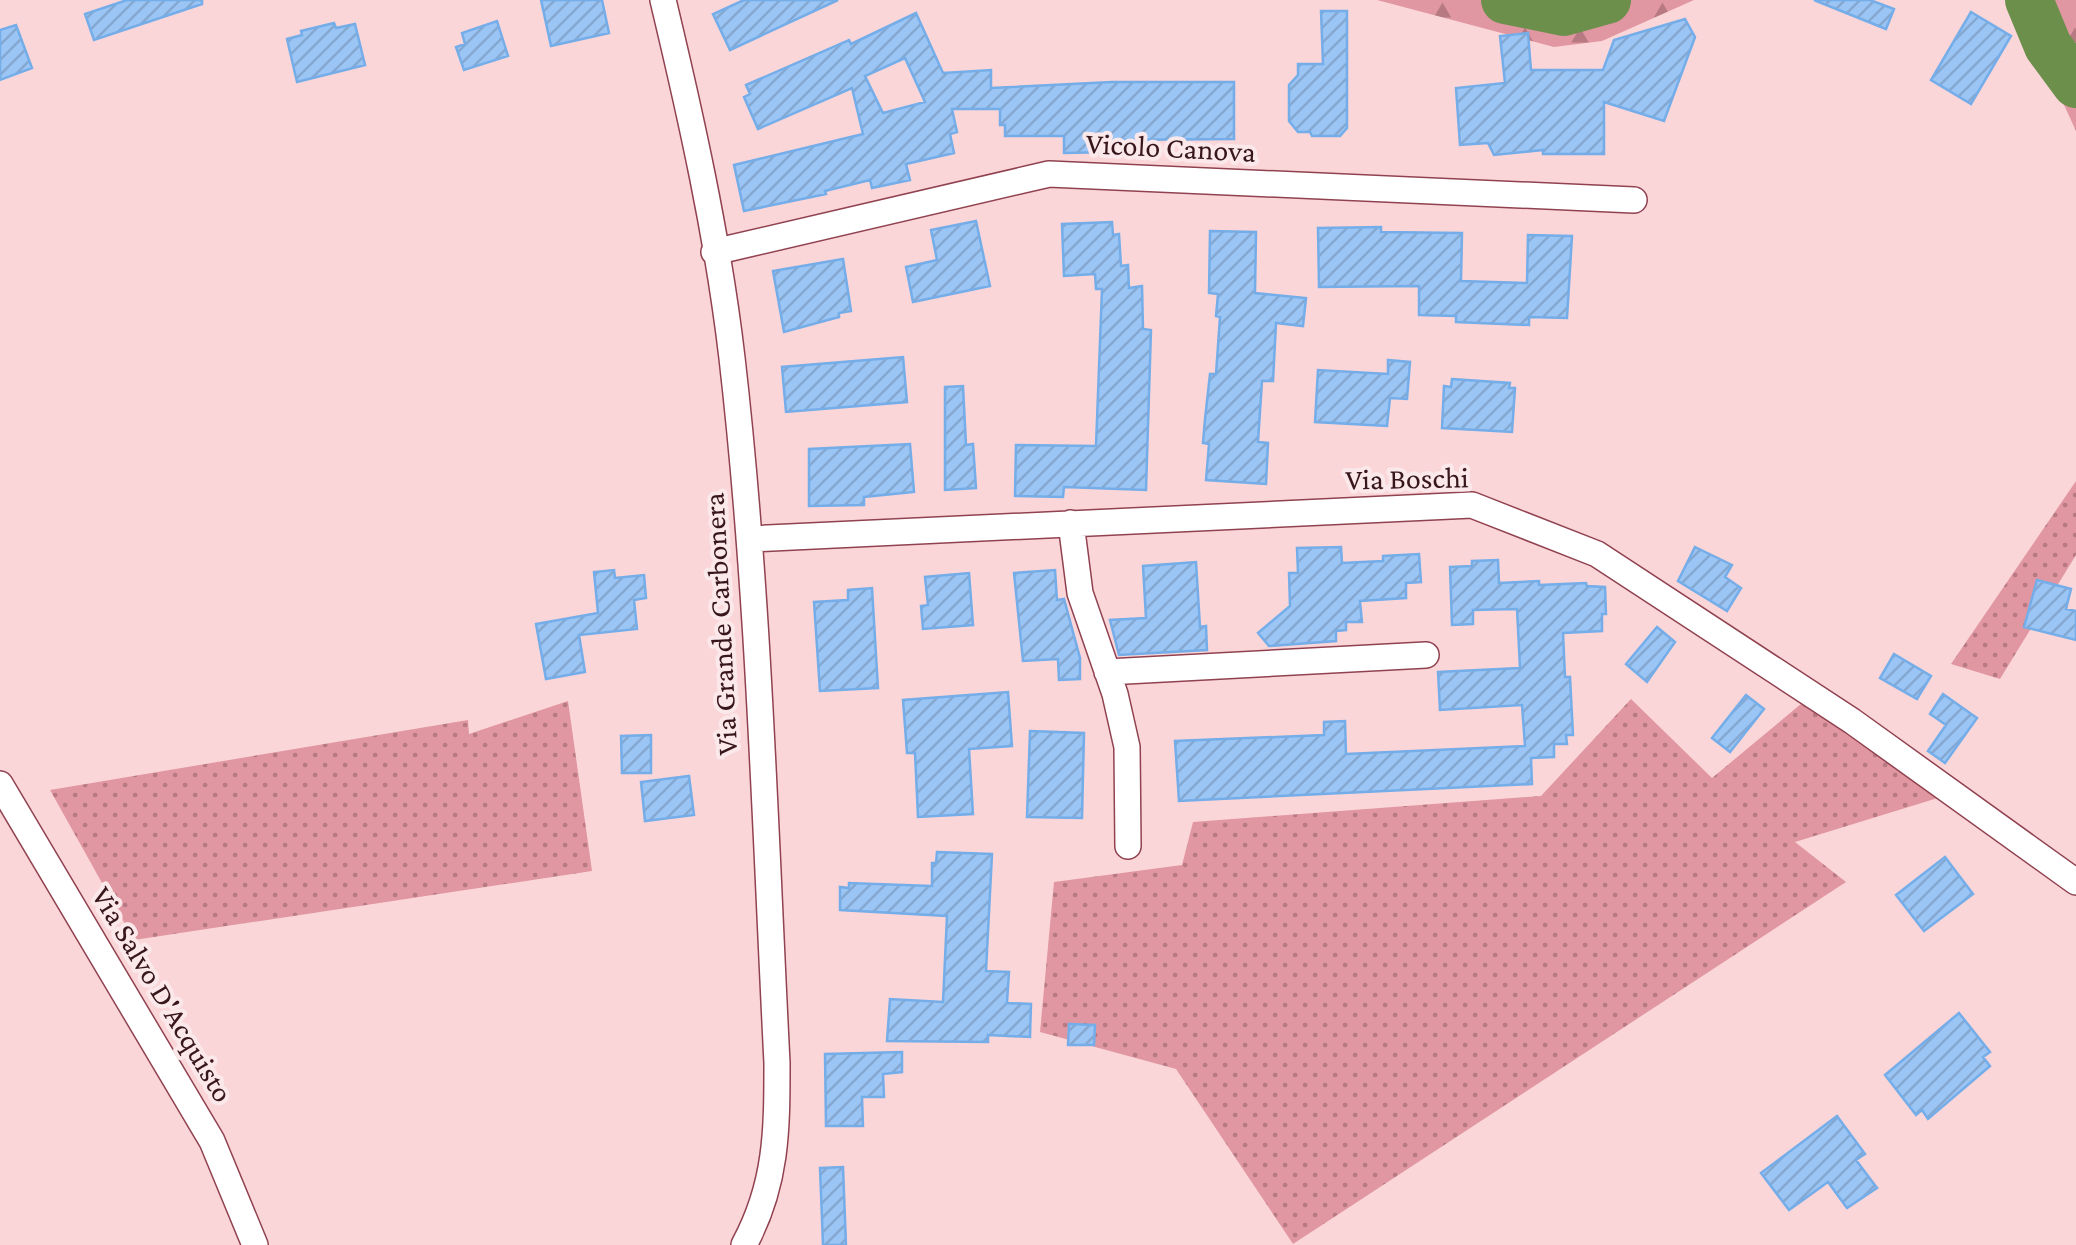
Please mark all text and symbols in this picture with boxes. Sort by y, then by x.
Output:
street label: Vicolo Canova [1085,126,1257,168]
street label: Via Boschi [1345,460,1469,496]
street label: Via Grande Carbonera [697,492,743,756]
street label: Via Salvo D'Acquisto [85,880,240,1108]

